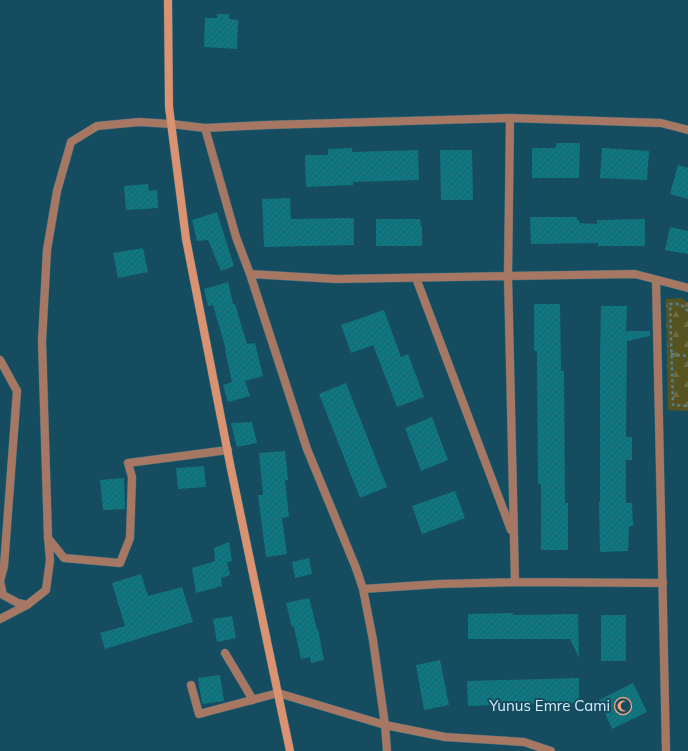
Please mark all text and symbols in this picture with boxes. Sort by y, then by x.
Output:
place label: Yunus Emre Cami [488,696,610,715]
mosque icon: Yunus Emre Cami [613,696,633,716]

